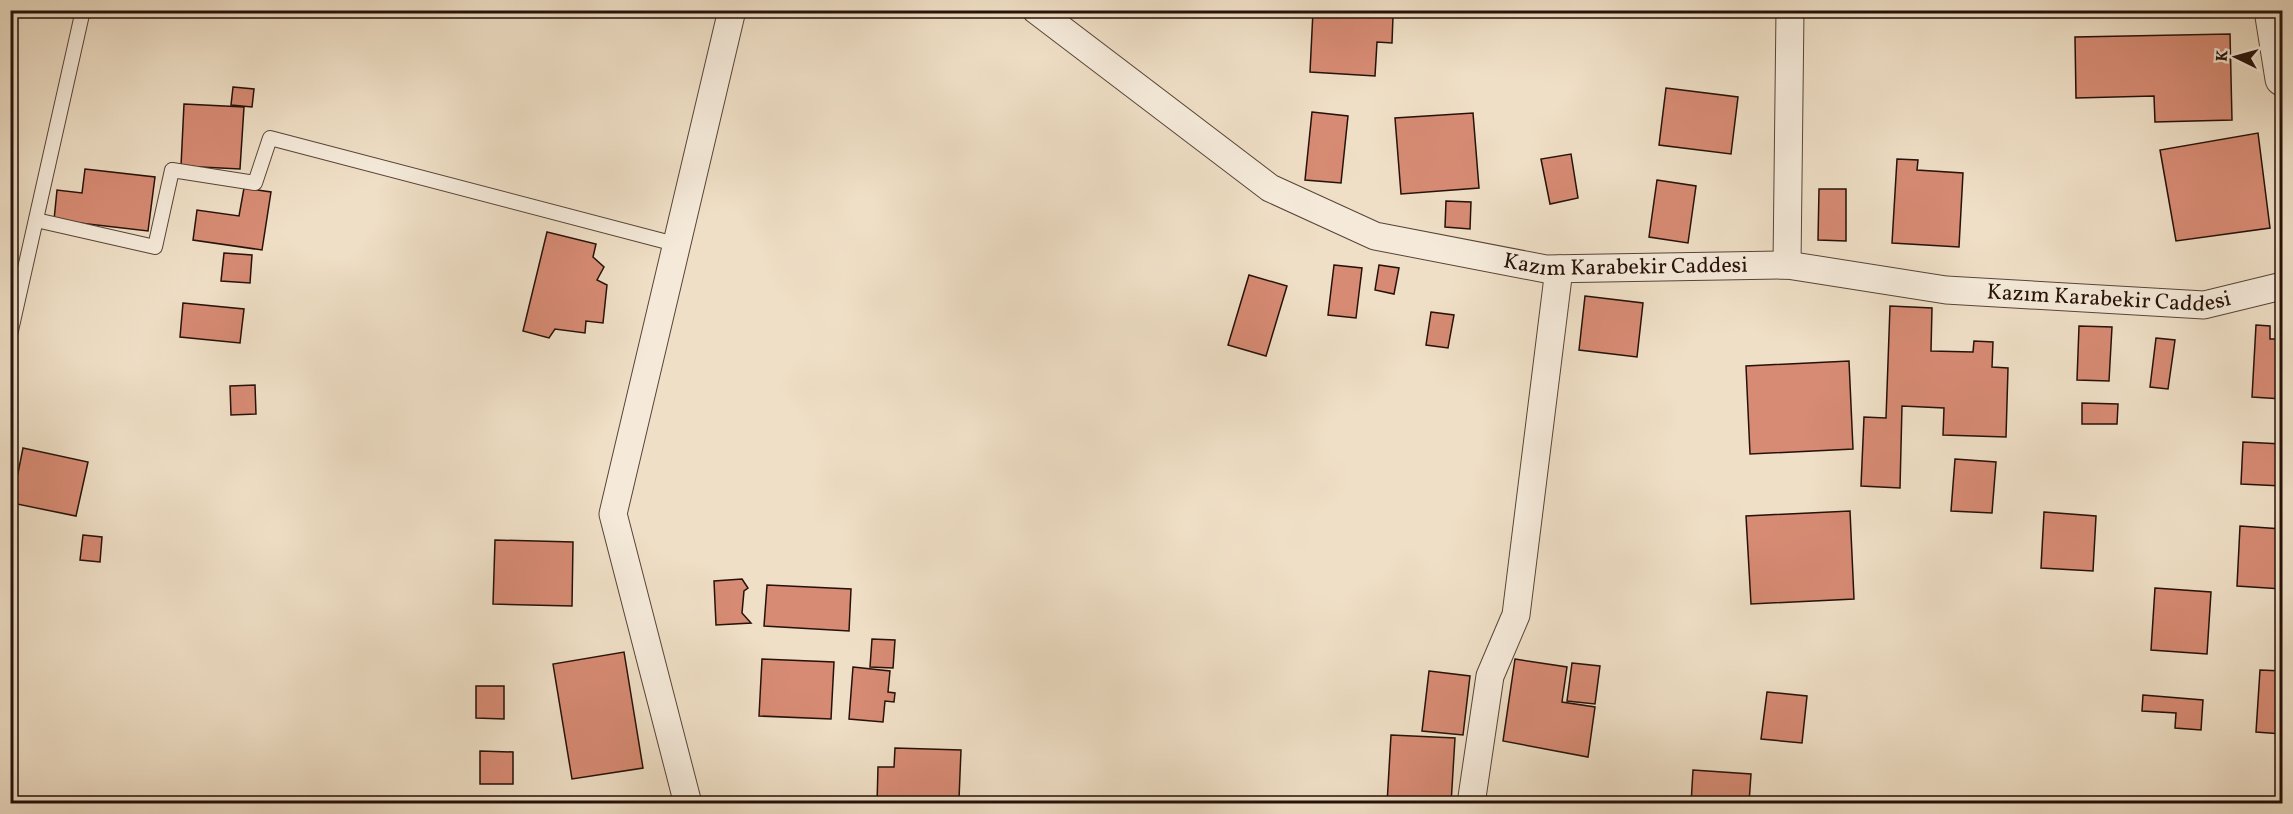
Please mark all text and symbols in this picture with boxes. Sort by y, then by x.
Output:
north arrow [2206,27,2266,87]
text: K [2212,49,2235,63]
street label: Kazım Karabekir Caddesi [1501,246,1748,284]
street label: Kazım Karabekir Caddesi [1986,277,2234,321]

